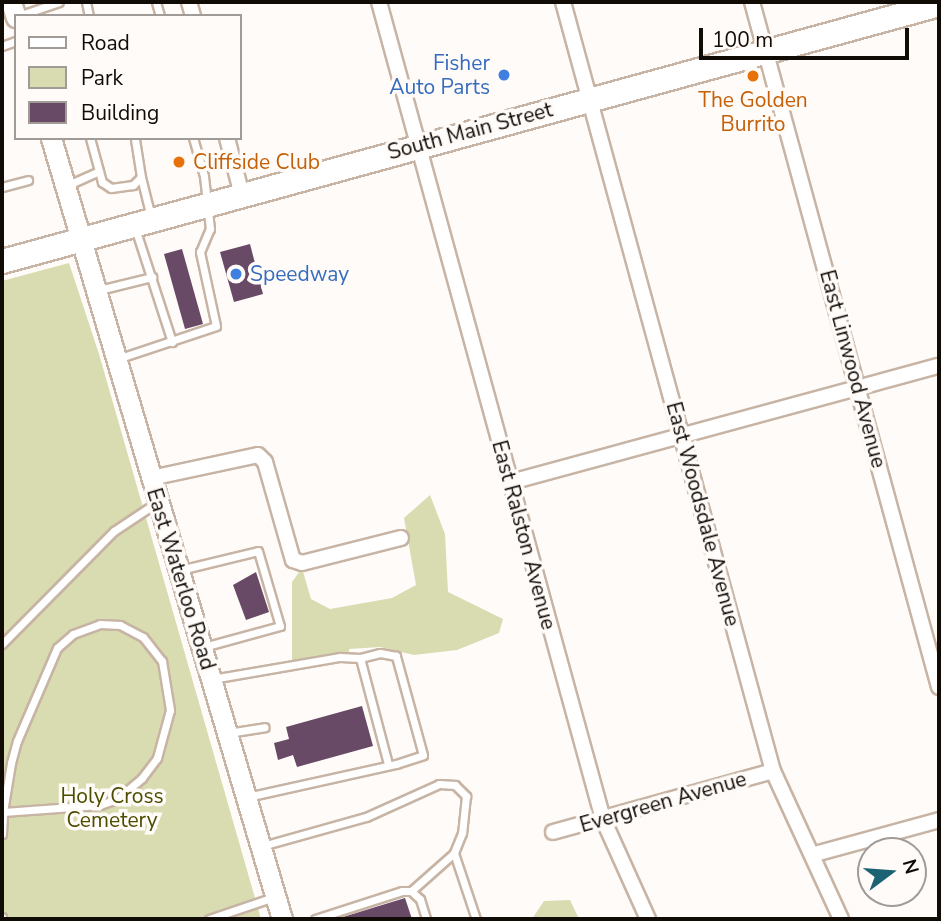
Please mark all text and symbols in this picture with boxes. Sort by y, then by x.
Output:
legend [14,14,242,140]
scale bar [703,14,913,58]
text: 100 m [712,26,773,54]
text: Road [81,29,130,57]
place label: Fisher Auto Parts [389,50,490,100]
text: Park [81,64,123,92]
marker: Fisher Auto Parts [496,67,512,83]
marker: The Golden Burrito [745,68,761,84]
place label: The Golden Burrito [698,87,808,137]
street label: South Main Street [385,97,555,165]
text: Building [81,99,159,127]
place label: Cliffside Club [193,149,320,175]
marker: Cliffside Club [171,154,187,170]
place label: Speedway [250,261,349,287]
marker: Speedway [228,266,244,282]
street label: East Linwood Avenue [814,267,892,471]
street label: East Woodsdale Avenue [661,399,745,629]
street label: East Ralston Avenue [487,438,561,632]
street label: East Waterloo Road [141,485,221,673]
street label: Evergreen Avenue [577,766,749,838]
park label: Holy Cross Cemetery [60,783,164,833]
north arrow [857,837,927,907]
text: N [896,856,925,877]

